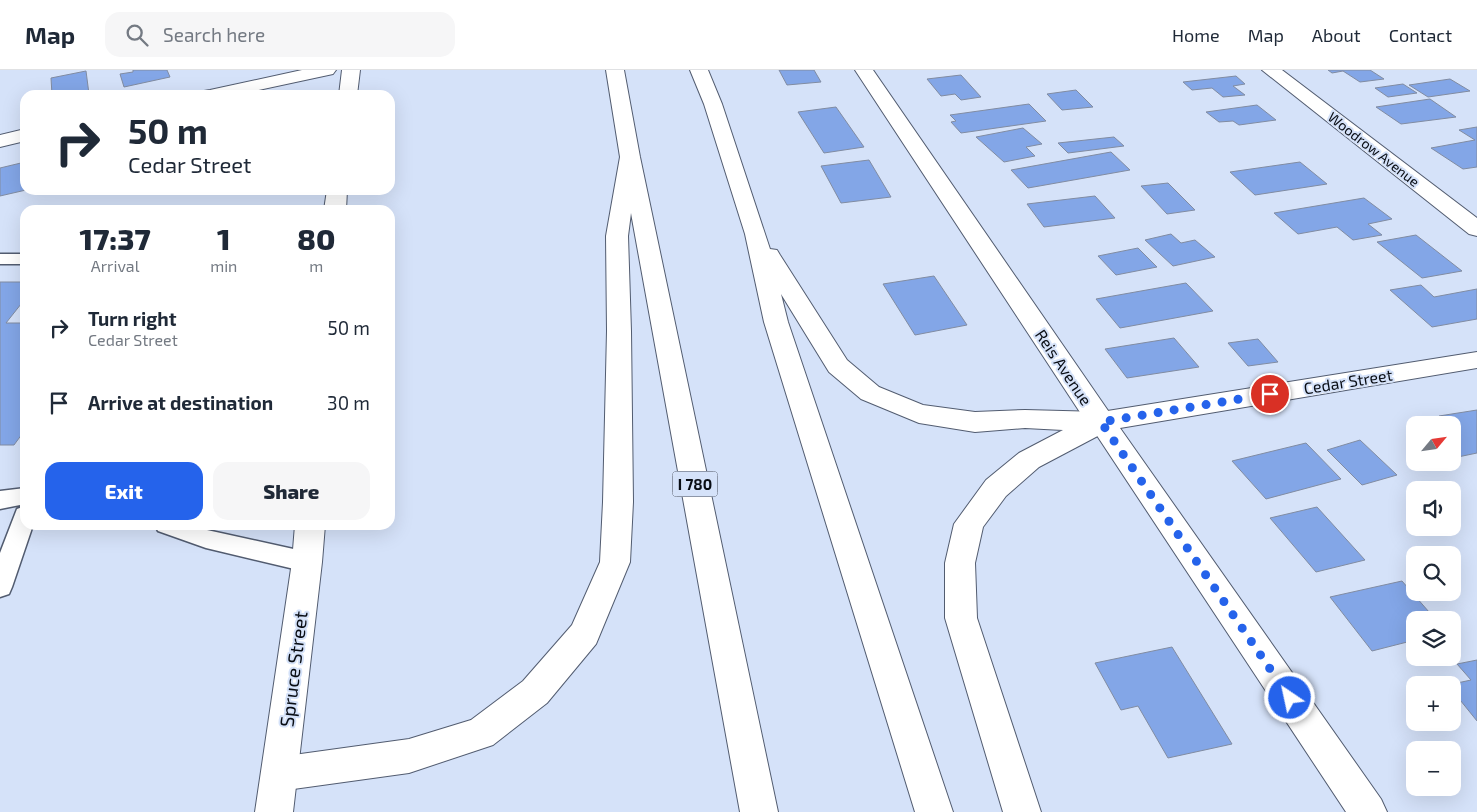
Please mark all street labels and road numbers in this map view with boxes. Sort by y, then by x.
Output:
street label: Woodrow Avenue [1325,108,1423,190]
street label: Reis Avenue [1032,326,1096,408]
street label: Cedar Street [1302,365,1394,397]
road number: I 780 [672,472,718,496]
street label: Spruce Street [274,610,312,728]

